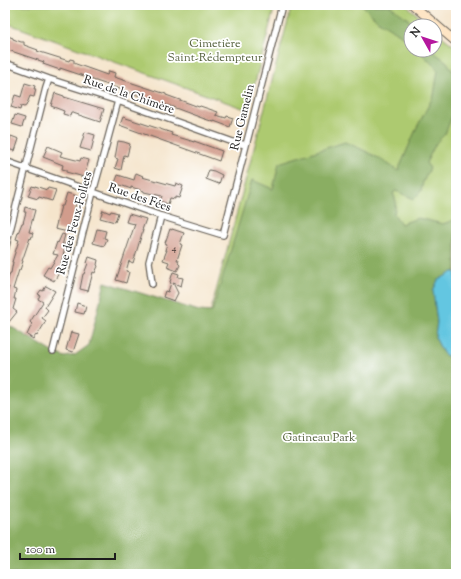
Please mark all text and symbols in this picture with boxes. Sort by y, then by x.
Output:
north arrow [403,18,443,58]
text: N [406,24,425,42]
park label: Cimetière Saint-Rédempteur [168,35,263,67]
street label: Rue de la Chimère [81,71,177,119]
street label: Rue Gamelin [226,82,260,152]
street label: Rue des Feux-Follets [53,169,97,277]
street label: Rue des Fées [106,179,174,217]
house number: 4 [171,241,177,256]
park label: Gatineau Park [282,429,356,447]
scale bar [20,535,115,561]
text: 100 m [26,541,55,559]

